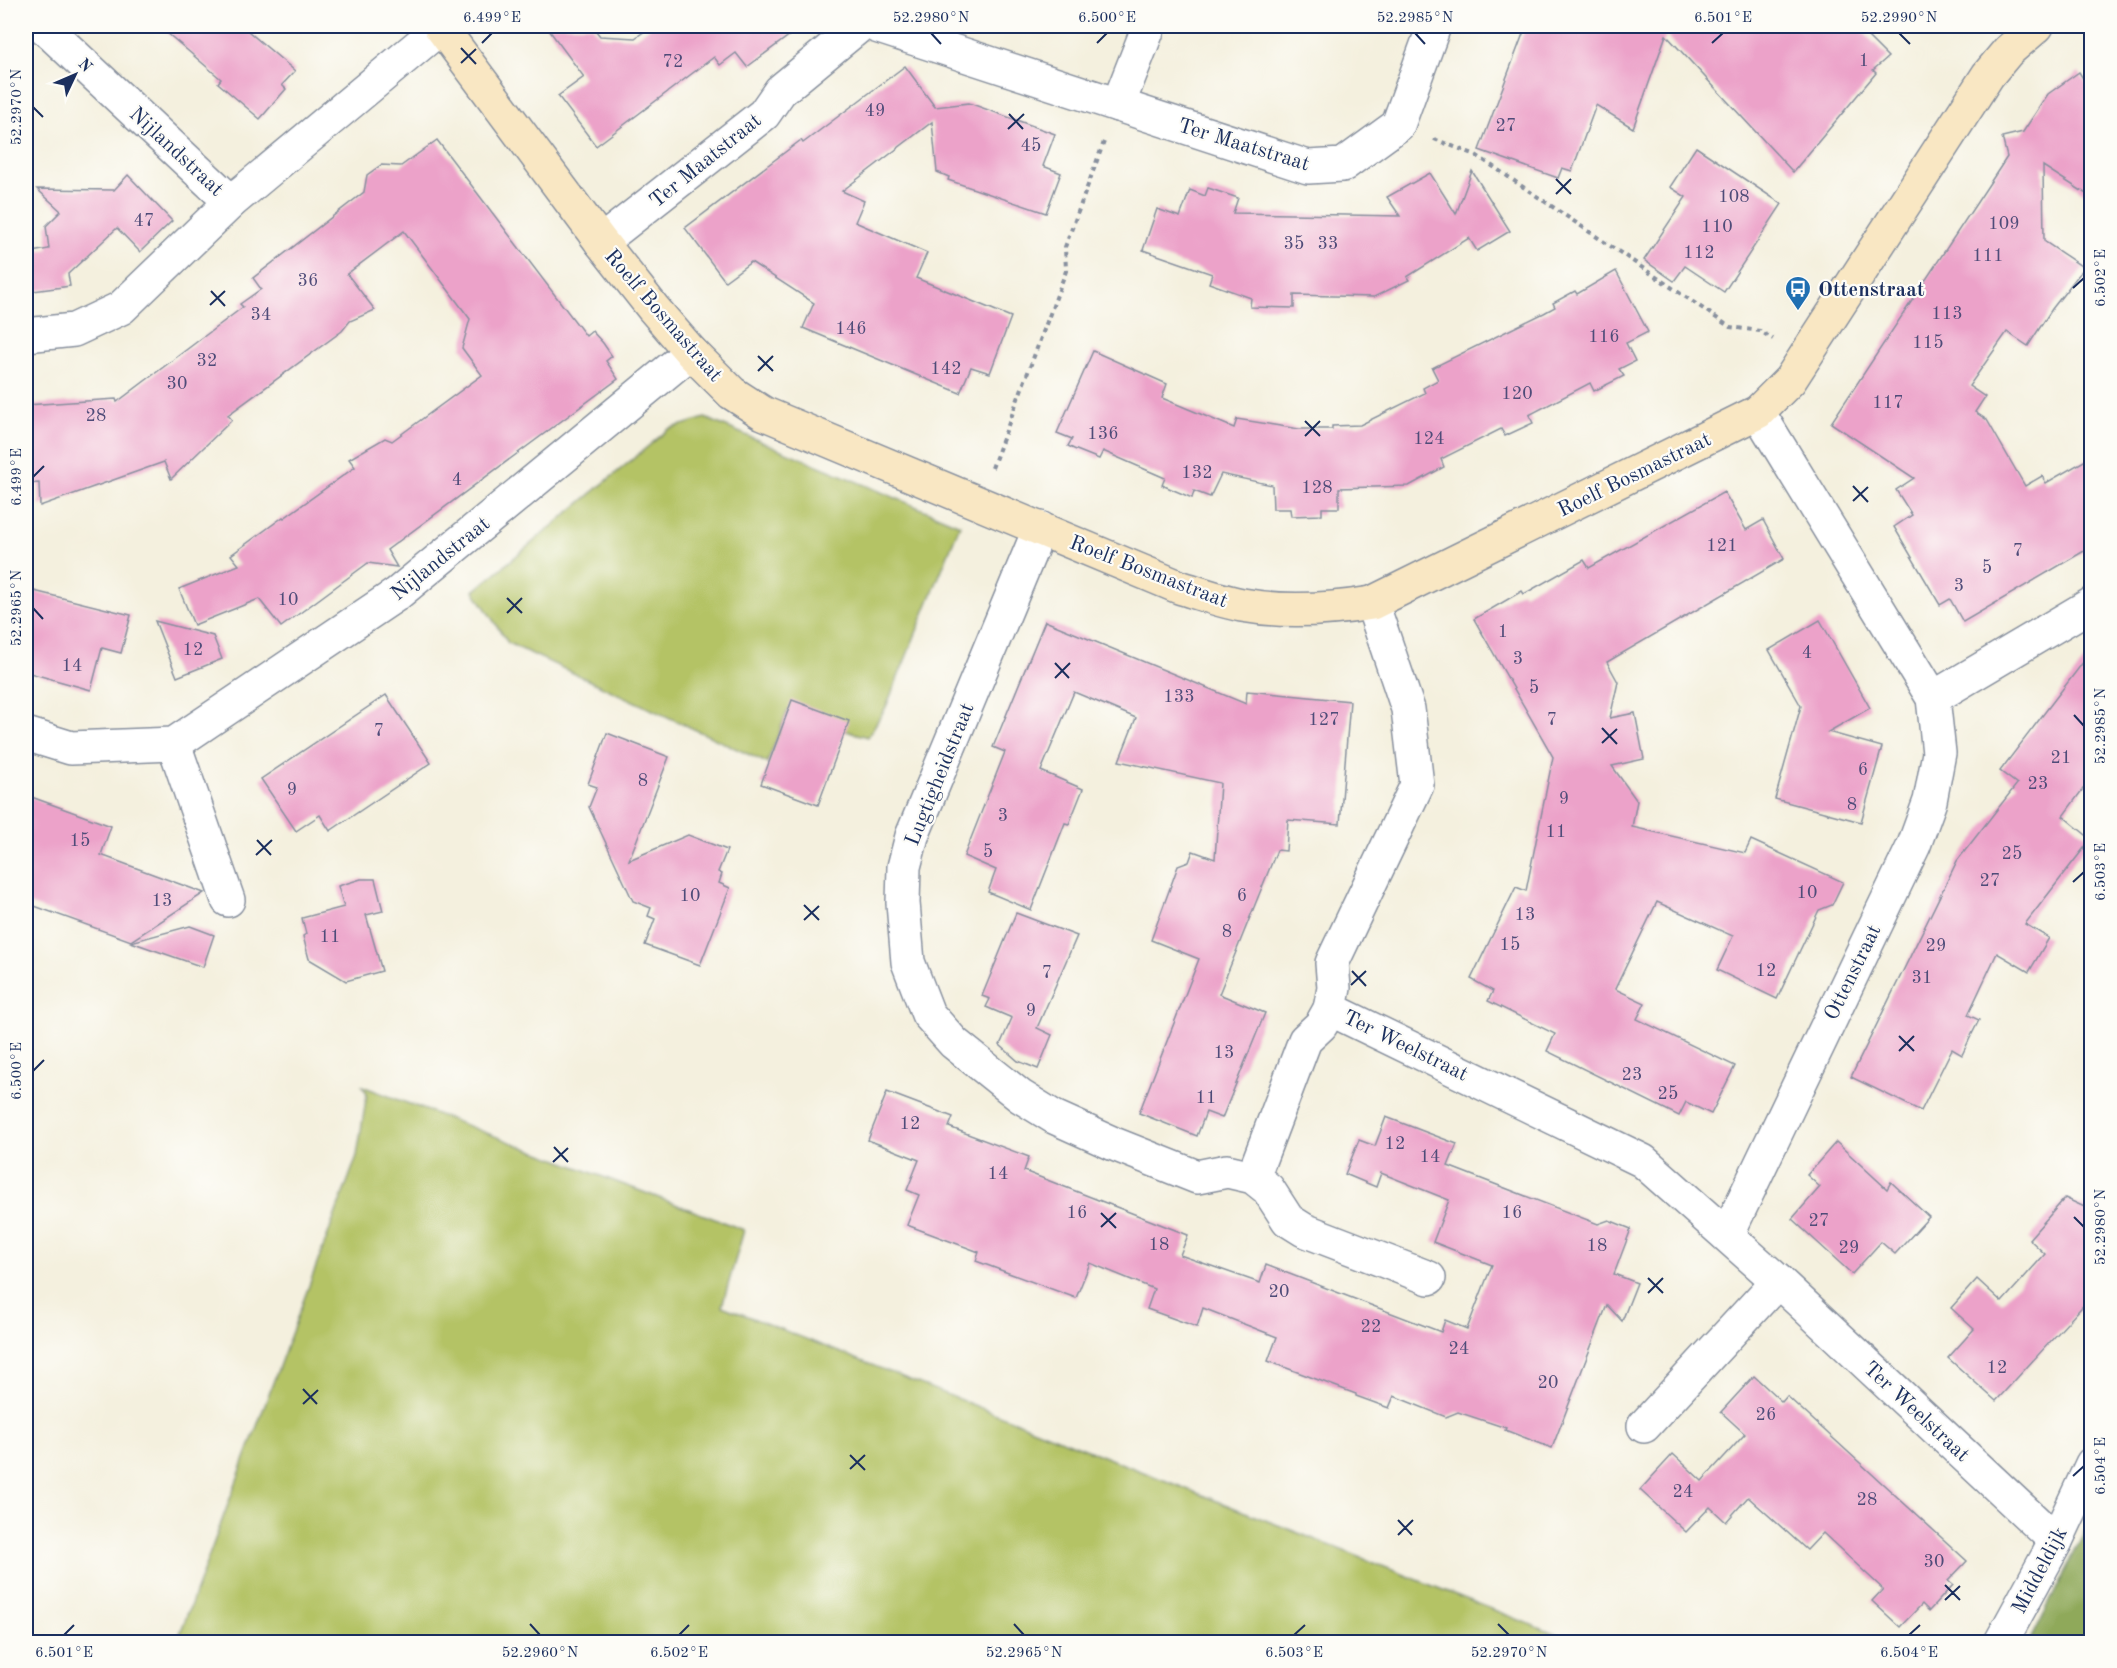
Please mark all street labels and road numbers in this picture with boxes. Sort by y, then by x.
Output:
street label: Nijlandstraat [125,103,227,201]
street label: Ter Maatstraat [646,110,766,212]
street label: Ter Maatstraat [1175,115,1312,175]
street label: Roelf Bosmastraat [600,246,726,386]
street label: Roelf Bosmastraat [1555,429,1715,522]
street label: Nijlandstraat [388,513,494,605]
street label: Roelf Bosmastraat [1066,533,1231,612]
street label: Lugtigheidstraat [902,700,979,849]
street label: Ottenstraat [1821,922,1885,1024]
street label: Ter Weelstraat [1339,1007,1471,1086]
street label: Ter Weelstraat [1859,1358,1973,1466]
street label: Middeldijk [2009,1524,2072,1617]

